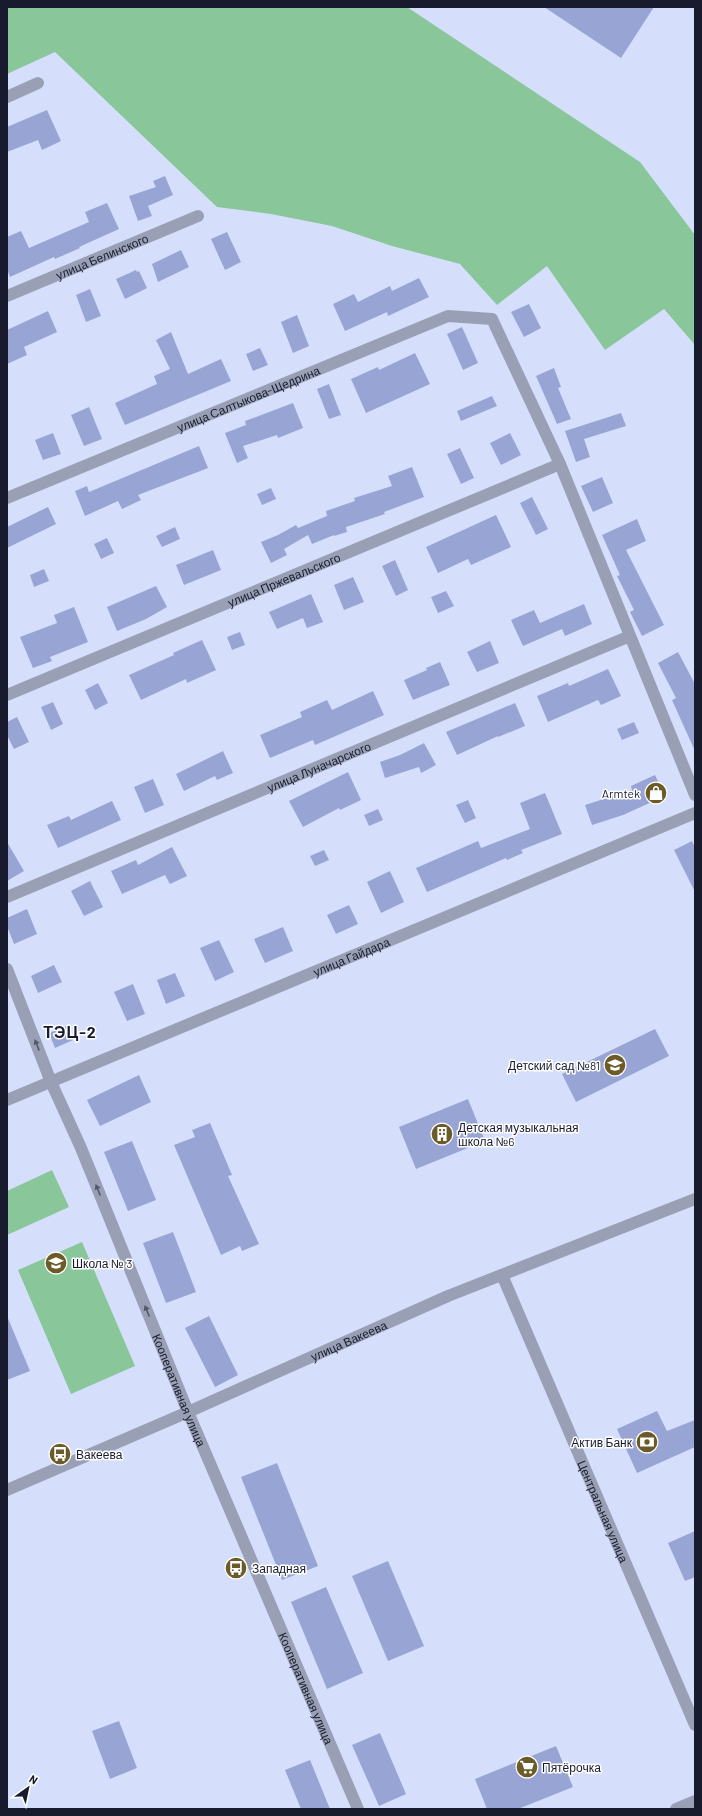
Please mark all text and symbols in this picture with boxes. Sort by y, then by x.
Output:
street label: улица Белинского [54,231,151,283]
street label: улица Салтыкова-Щедрина [175,363,322,435]
street label: улица Пржевальского [225,550,342,610]
street label: улица Луначарского [265,738,373,795]
shop icon: Armtek [643,780,669,806]
place label: Armtek [602,786,640,800]
street label: улица Гайдара [311,934,392,980]
district label: ТЭЦ-2 [43,1022,97,1041]
one-way arrow [33,1039,39,1051]
school or university icon: Детский сад №81 [602,1052,628,1078]
place label: Детский сад №81 [508,1058,600,1073]
place label: Детская музыкальная школа №6 [458,1120,579,1148]
building icon: Детская музыкальная школа №6 [429,1121,455,1147]
one-way arrow [95,1184,101,1196]
school or university icon: Школа № 3 [43,1250,69,1276]
place label: Школа № 3 [72,1256,132,1270]
one-way arrow [144,1305,150,1316]
street label: улица Вакеева [308,1317,389,1364]
street label: Кооперативная улица [150,1332,209,1449]
bank icon: Актив Банк [634,1429,660,1455]
place label: Актив Банк [571,1435,633,1449]
bus stop icon: Вакеева [47,1441,73,1467]
place label: Вакеева [76,1447,123,1461]
street label: Центральная улица [574,1458,631,1565]
bus stop icon: Западная [223,1555,249,1581]
place label: Западная [252,1561,306,1576]
street label: Кооперативная улица [276,1630,337,1747]
supermarket icon: Пятёрочка [514,1754,540,1780]
place label: Пятёрочка [542,1760,601,1775]
north arrow [8,1768,48,1808]
text: N [27,1772,40,1787]

